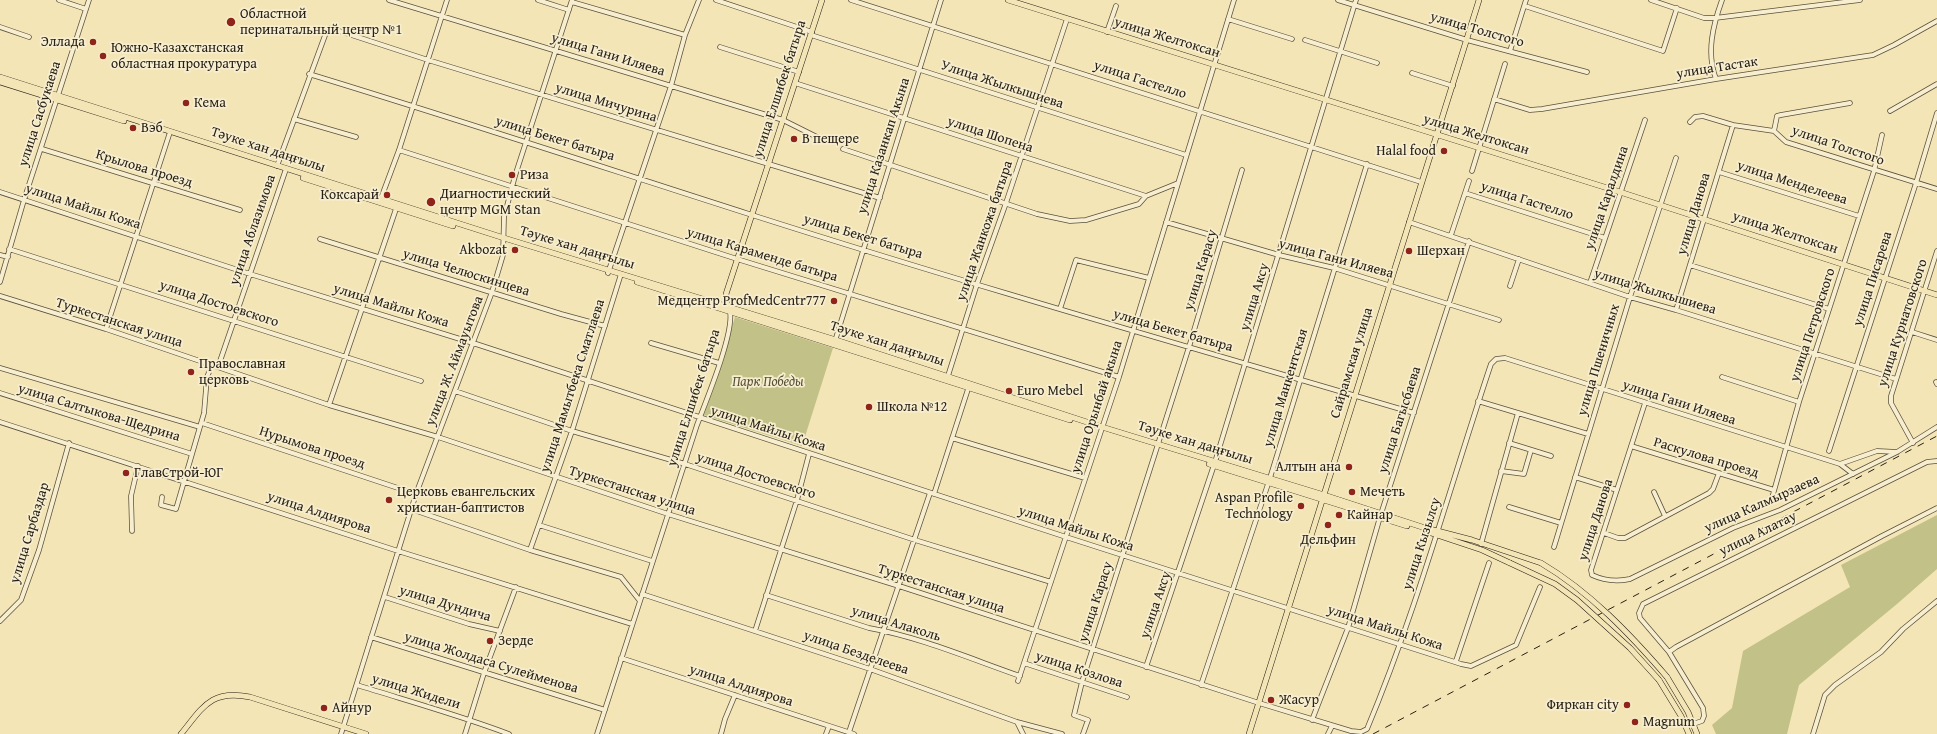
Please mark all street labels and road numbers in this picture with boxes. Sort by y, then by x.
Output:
street label: улица Толстого [1428,9,1526,51]
street label: улица Желтоксан [1112,14,1222,62]
street label: улица Елшибек батыра [750,18,810,160]
street label: улица Гани Иляева [549,30,667,80]
street label: улица Тастак [1675,53,1759,83]
street label: Улица Жылкышиева [938,57,1066,113]
street label: улица Гастелло [1092,57,1188,103]
street label: улица Сасбукаева [15,59,65,169]
street label: улица Казанкап Акына [854,76,914,216]
street label: улица Мичурина [553,80,659,126]
street label: улица Желтоксан [1421,111,1531,159]
street label: улица Бекет батыра [493,113,617,165]
street label: улица Шопена [945,113,1035,157]
street label: улица Толстого [1790,122,1886,170]
street label: Тәуке хан даңғылы [209,124,327,176]
street label: улица Каралдина [1581,144,1633,252]
street label: Крылова проезд [94,146,194,192]
street label: улица Менделеева [1735,157,1849,209]
street label: улица Жанкожа батыра [953,159,1017,303]
street label: улица Данова [1674,171,1714,257]
street label: улица Аблазимова [226,172,280,288]
street label: улица Гастелло [1479,178,1575,224]
street label: улица Майлы Кожа [23,180,143,234]
street label: улица Желтоксан [1730,208,1840,258]
street label: улица Бекет батыра [801,211,925,263]
street label: Тәуке хан даңғылы [518,223,636,273]
street label: улица Караменде батыра [685,224,839,286]
street label: улица Карасу [1181,228,1221,312]
street label: улица Писарева [1850,229,1896,329]
street label: улица Гани Иляева [1277,236,1395,282]
street label: улица Челюскинцева [401,246,531,300]
street label: улица Курнатовского [1874,257,1932,389]
street label: улица Аксу [1237,261,1273,333]
street label: улица Жылкышиева [1592,265,1718,319]
street label: улица Петровского [1787,266,1839,384]
street label: улица Достоевского [157,277,281,331]
street label: улица Майлы Кожа [331,280,451,332]
street label: улица Ж. Аймауытова [423,294,487,428]
street label: Туркестанская улица [53,295,185,351]
street label: улица Мамытбека Сматлаева [537,297,609,475]
street label: улица Пшеничных [1574,302,1624,418]
street label: улица Бекет батыра [1111,306,1235,356]
street label: Сайрамская улица [1327,306,1377,420]
street label: Тәуке хан даңғылы [828,318,946,370]
street label: улица Елшибек батыра [664,327,724,469]
street label: улица Манкентская [1260,327,1312,449]
street label: улица Орынбай акына [1068,338,1126,476]
street label: улица Багысбаева [1375,364,1425,476]
street label: улица Гани Иляева [1620,377,1738,429]
street label: улица Салтыкова-Щедрина [16,380,182,446]
street label: улица Майлы Кожа [708,402,828,456]
street label: Тәуке хан даңғылы [1136,418,1254,468]
street label: Нурымова проезд [257,423,367,473]
street label: Раскулова проезд [1651,434,1761,482]
street label: улица Достоевского [694,449,818,503]
street label: Туркестанская улица [566,463,698,519]
street label: улица Калмырзаева [1702,471,1822,537]
street label: улица Данова [1575,477,1617,563]
street label: улица Сарбаздар [7,481,53,585]
street label: улица Алдиярова [265,488,373,538]
street label: улица Кызылсу [1399,496,1445,592]
street label: улица Майлы Кожа [1016,502,1136,556]
street label: улица Алатау [1716,508,1800,560]
street label: улица Карасу [1075,560,1117,644]
street label: Туркестанская улица [875,561,1007,617]
street label: улица Аксу [1137,569,1175,641]
street label: улица Дундича [397,582,493,626]
street label: улица Майлы Кожа [1325,601,1445,655]
street label: улица Алаколь [849,602,943,646]
street label: улица Безделеева [801,627,911,679]
street label: улица Жолдаса Сулейменова [402,629,580,697]
street label: улица Козлова [1033,648,1125,692]
street label: улица Алдиярова [687,661,795,711]
street label: улица Жидели [370,671,462,713]

